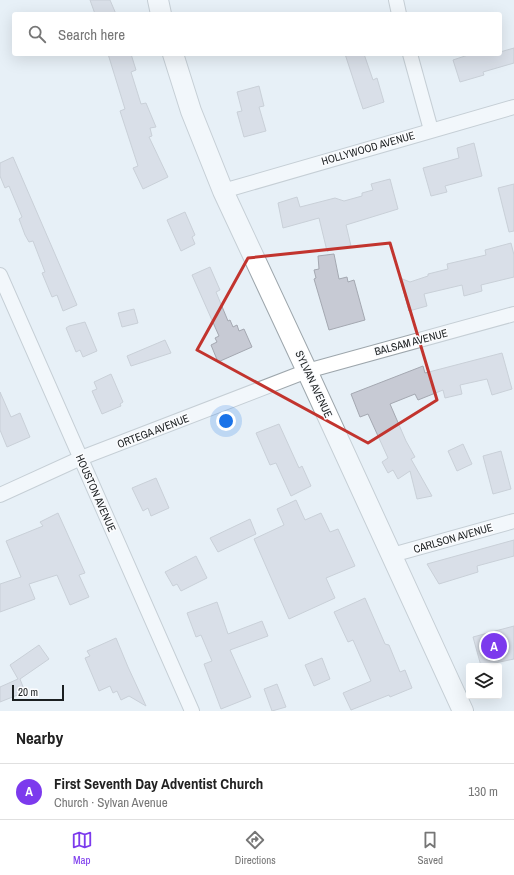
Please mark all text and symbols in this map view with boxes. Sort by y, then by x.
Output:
search box [12,12,502,56]
icon: search [26,23,48,45]
text: Search here [58,24,125,45]
street label: HOLLYWOOD AVENUE [320,128,416,168]
street label: BALSAM AVENUE [373,326,449,358]
street label: SYLVAN AVENUE [292,348,336,420]
street label: ORTEGA AVENUE [115,411,191,451]
your location [216,411,236,431]
street label: HOUSTON AVENUE [73,452,119,534]
street label: CARLSON AVENUE [412,520,494,556]
pin: A [481,631,507,661]
map controls [466,663,502,699]
button: layers [466,663,502,699]
scale bar [12,683,64,702]
text: 20 m [18,685,38,699]
text: Nearby [16,726,63,749]
text: First Seventh Day Adventist Church [54,773,263,794]
text: A [25,783,33,800]
text: 130 m [468,783,498,800]
text: Church · Sylvan Avenue [54,794,168,811]
tab: Map [71,829,93,867]
tab: Directions [235,829,276,867]
tab: Saved [418,829,443,867]

